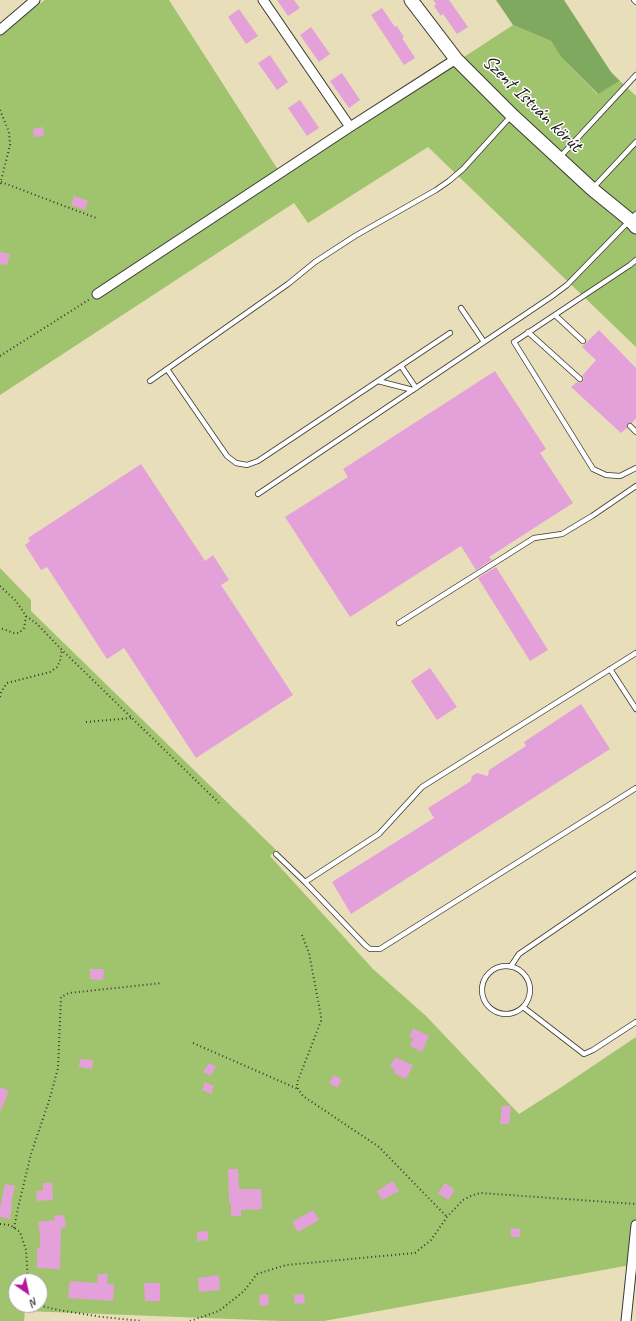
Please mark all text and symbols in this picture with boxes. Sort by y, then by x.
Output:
street label: Szent István körút [477,50,587,158]
north arrow [8,1273,48,1313]
text: N [27,1294,41,1310]

